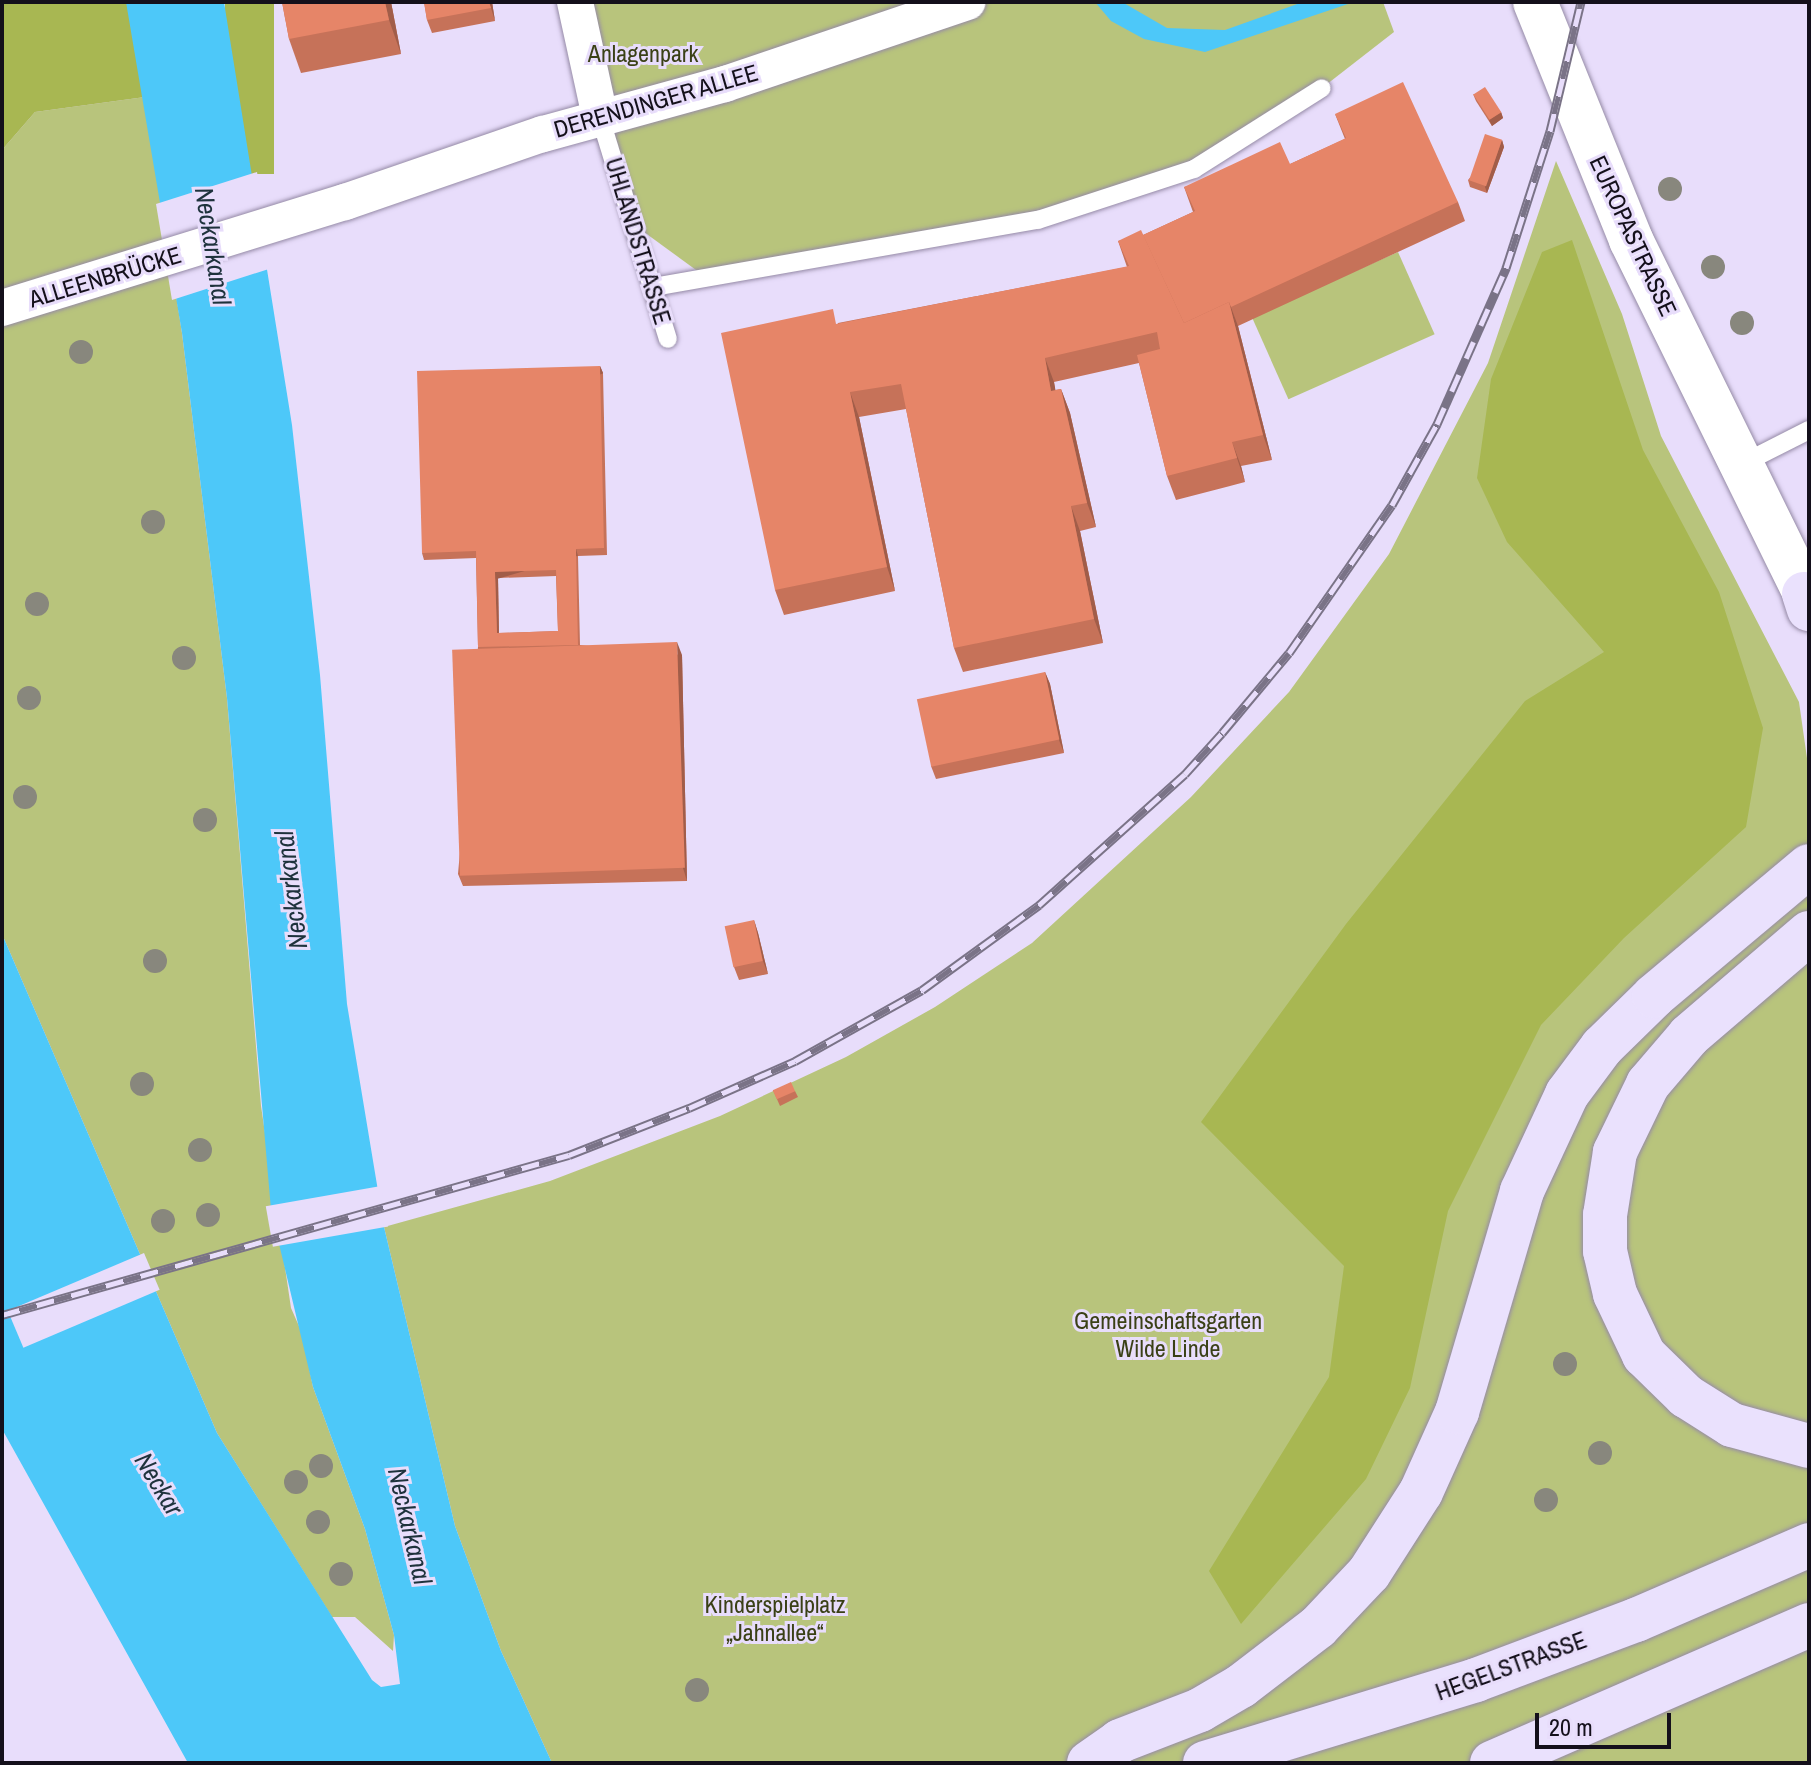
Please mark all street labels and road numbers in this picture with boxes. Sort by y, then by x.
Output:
street label: DERENDINGER ALLEE [550,58,762,144]
street label: EUROPASTRASSE [1583,151,1683,321]
street label: UHLANDSTRASSE [599,154,677,328]
street label: ALLEENBRÜCKE [25,240,185,314]
street label: HEGELSTRASSE [1432,1625,1590,1707]

